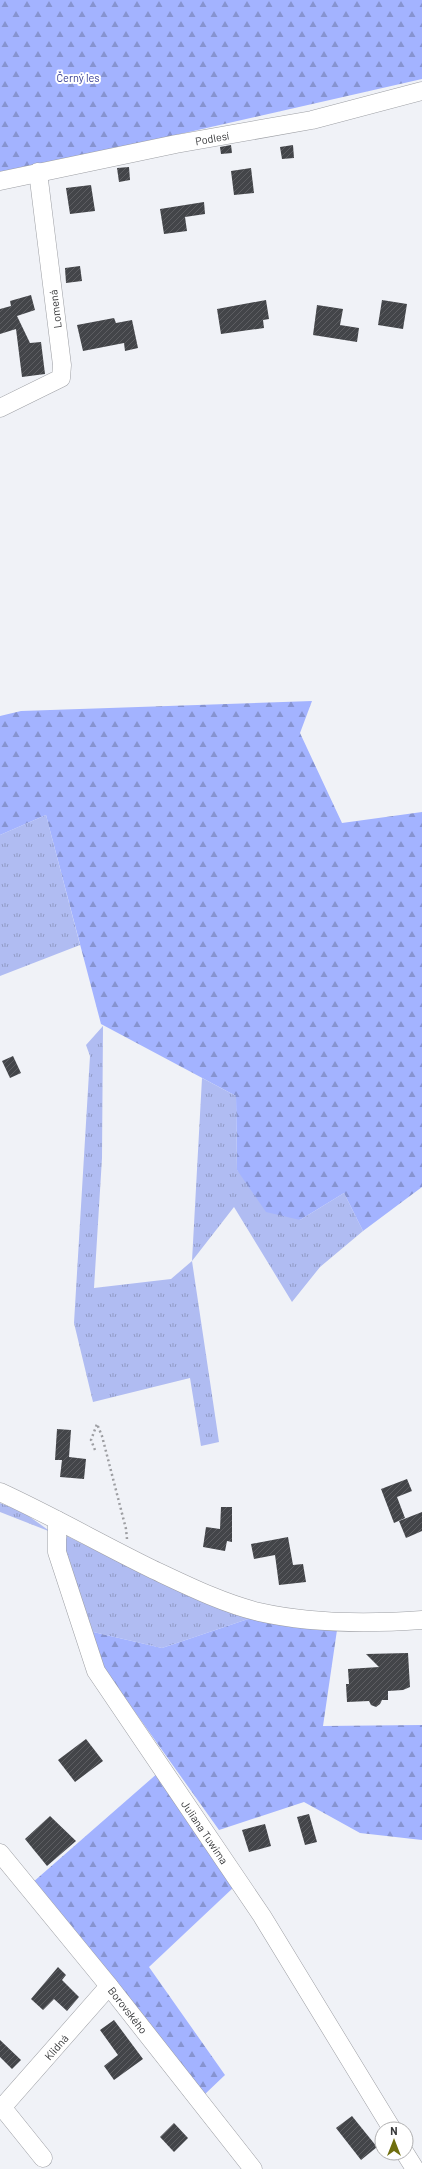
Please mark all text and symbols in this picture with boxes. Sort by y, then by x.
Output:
park label: Černý les [56,71,100,84]
street label: Podlesí [194,129,231,147]
street label: Lomená [46,289,64,329]
street label: Juliana Tuwima [179,1798,231,1866]
street label: Borovského [106,1984,150,2036]
street label: Klidná [41,2032,71,2062]
north arrow [374,2121,414,2161]
text: N [390,2124,398,2137]

